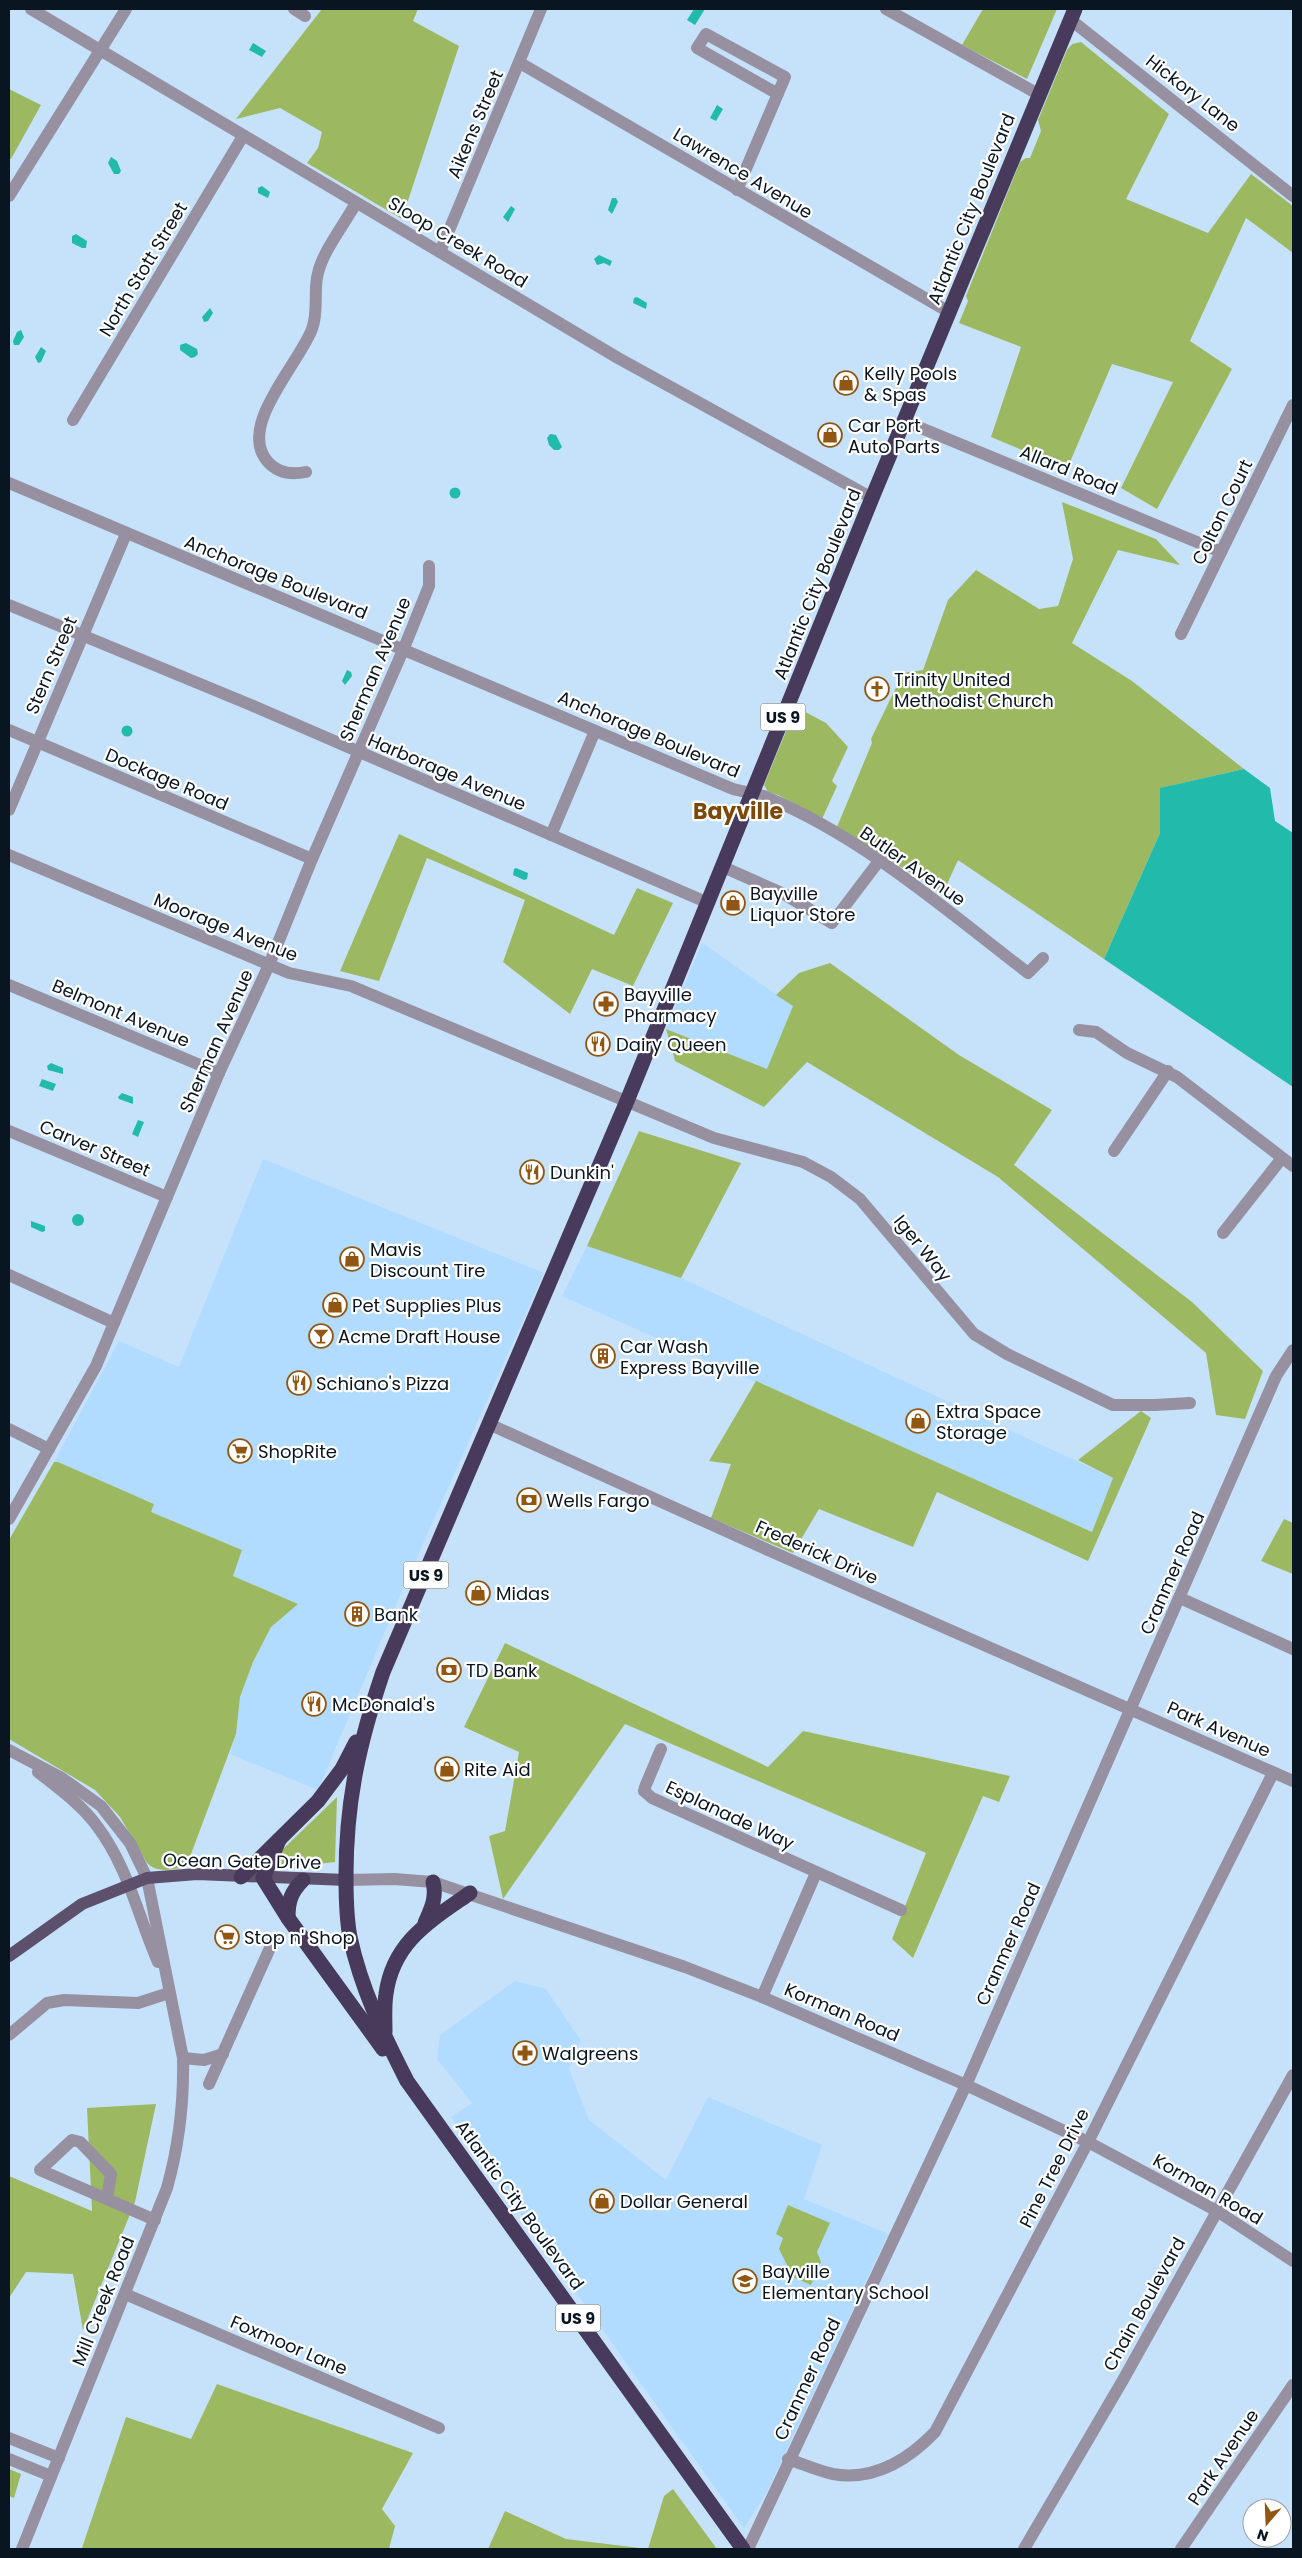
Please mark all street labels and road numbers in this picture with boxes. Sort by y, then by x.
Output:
street label: Hickory Lane [1141,48,1245,138]
street label: Aikens Street [441,66,509,182]
street label: Atlantic City Boulevard [921,110,1021,308]
street label: Lawrence Avenue [669,121,817,225]
street label: Sloop Creek Road [383,190,533,294]
street label: North Stott Street [93,197,193,341]
street label: Allard Road [1016,439,1122,501]
street label: Colton Court [1186,455,1258,569]
street label: Atlantic City Boulevard [767,485,867,683]
street label: Anchorage Boulevard [181,529,371,625]
street label: Sherman Avenue [333,593,417,745]
street label: Stern Street [19,612,83,718]
street label: Anchorage Boulevard [554,684,744,784]
road number: US 9 [760,704,806,730]
street label: Harborage Avenue [364,727,530,817]
street label: Dockage Road [102,742,232,816]
street label: Butler Avenue [855,820,971,912]
street label: Moorage Avenue [150,887,302,967]
street label: Sherman Avenue [173,965,259,1117]
street label: Belmont Avenue [48,973,194,1053]
street label: Carver Street [36,1113,154,1183]
street label: Iger Way [888,1209,958,1287]
street label: Cranmer Road [1134,1507,1210,1639]
street label: Frederick Drive [752,1514,882,1590]
road number: US 9 [404,1562,448,1588]
street label: Park Avenue [1163,1695,1275,1763]
street label: Esplanade Way [662,1774,798,1856]
street label: Ocean Gate Drive [163,1847,321,1875]
street label: Cranmer Road [970,1878,1046,2010]
street label: Korman Road [781,1976,903,2048]
street label: Pine Tree Drive [1013,2104,1095,2232]
street label: Atlantic City Boulevard [450,2115,590,2295]
street label: Korman Road [1149,2147,1267,2231]
street label: Mill Creek Road [66,2233,140,2369]
street label: Chain Boulevard [1097,2233,1191,2375]
road number: US 9 [556,2304,600,2332]
street label: Foxmoor Lane [227,2309,351,2381]
street label: Cranmer Road [768,2314,846,2444]
street label: Park Avenue [1182,2404,1264,2510]

